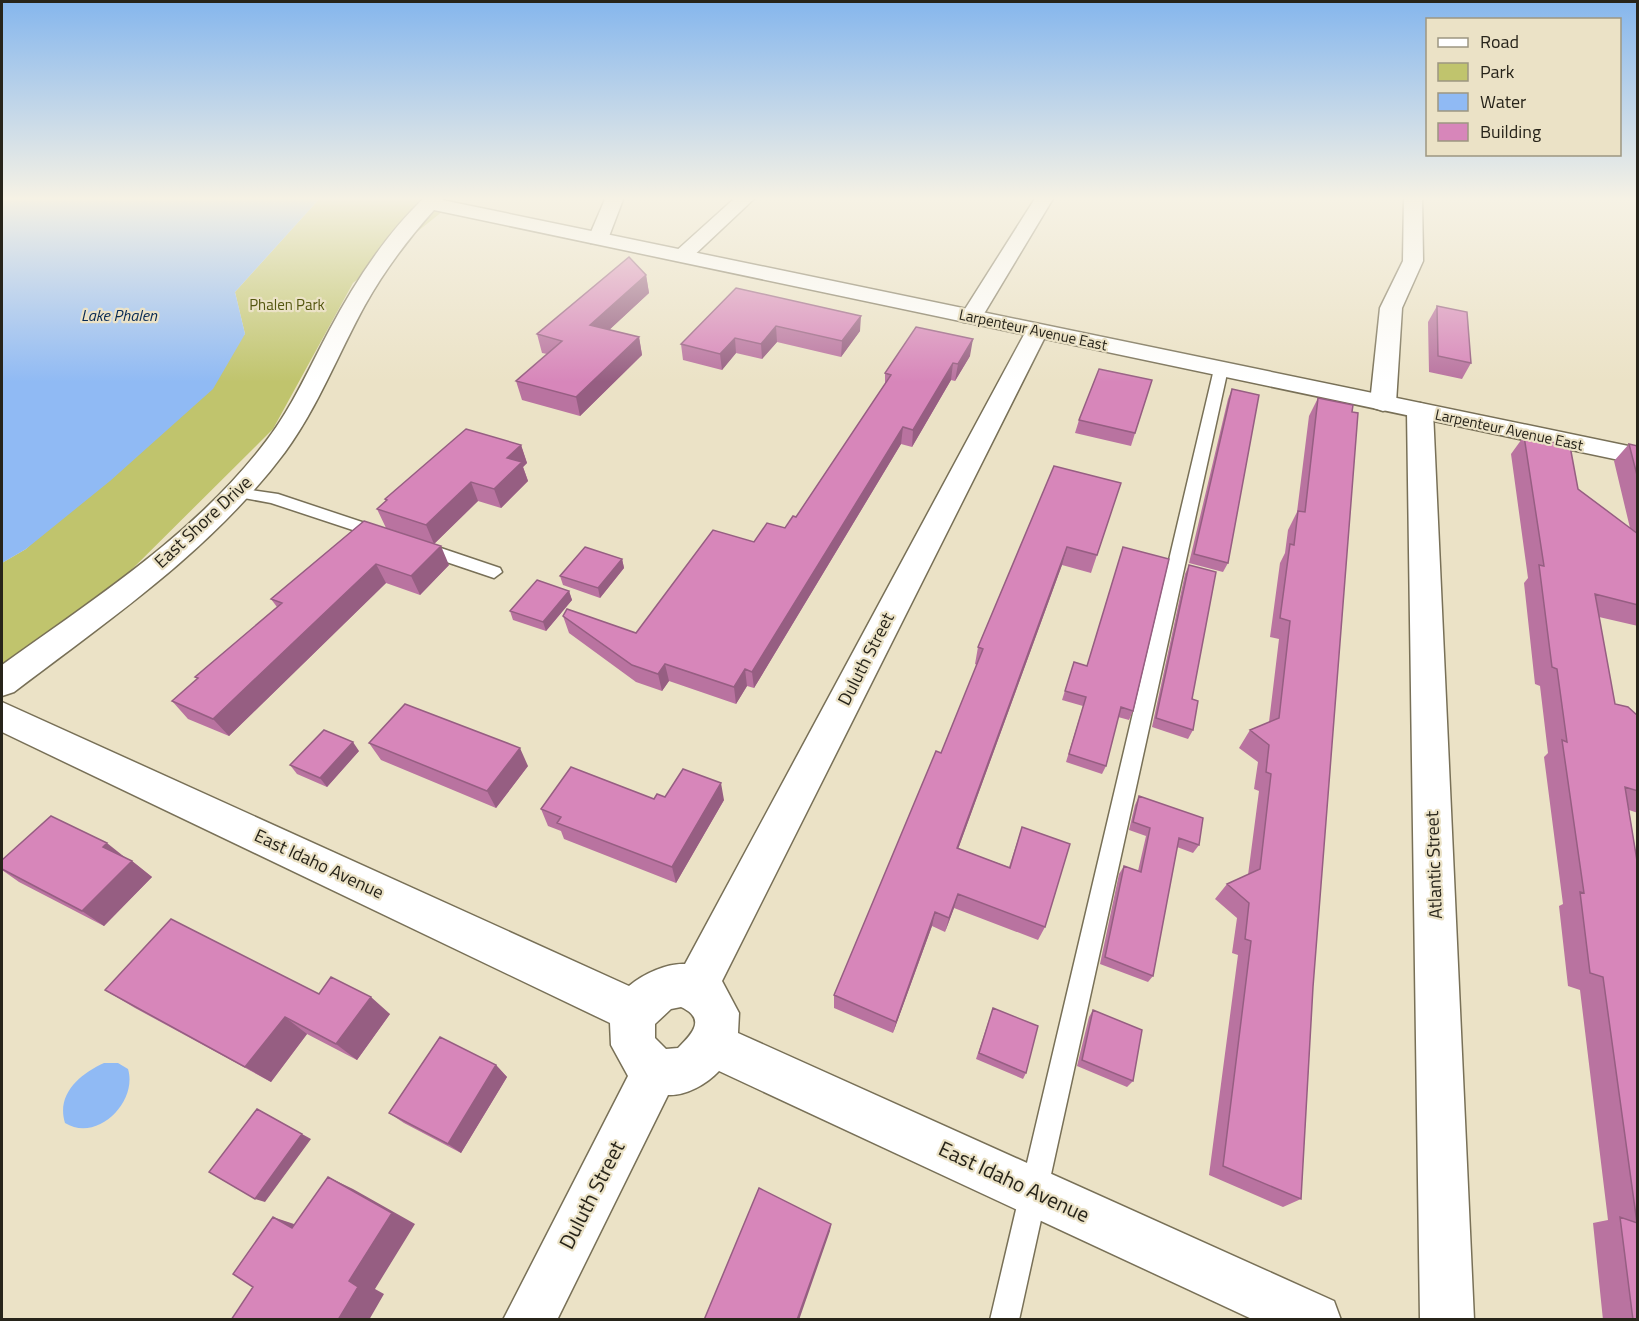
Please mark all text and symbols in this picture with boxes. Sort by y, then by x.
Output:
legend [1426,18,1621,156]
text: Road [1480,28,1519,55]
text: Park [1480,58,1515,85]
text: Water [1480,88,1526,115]
text: Building [1480,118,1541,145]
park label: Phalen Park [249,293,325,316]
water label: Lake Phalen [81,303,158,327]
street label: Larpenteur Avenue East [957,303,1110,357]
street label: Larpenteur Avenue East [1433,403,1586,457]
street label: East Shore Drive [148,469,258,574]
street label: Duluth Street [831,607,901,710]
street label: Atlantic Street [1418,810,1449,919]
street label: East Idaho Avenue [250,822,388,905]
street label: East Idaho Avenue [934,1132,1095,1230]
street label: Duluth Street [550,1134,632,1254]

